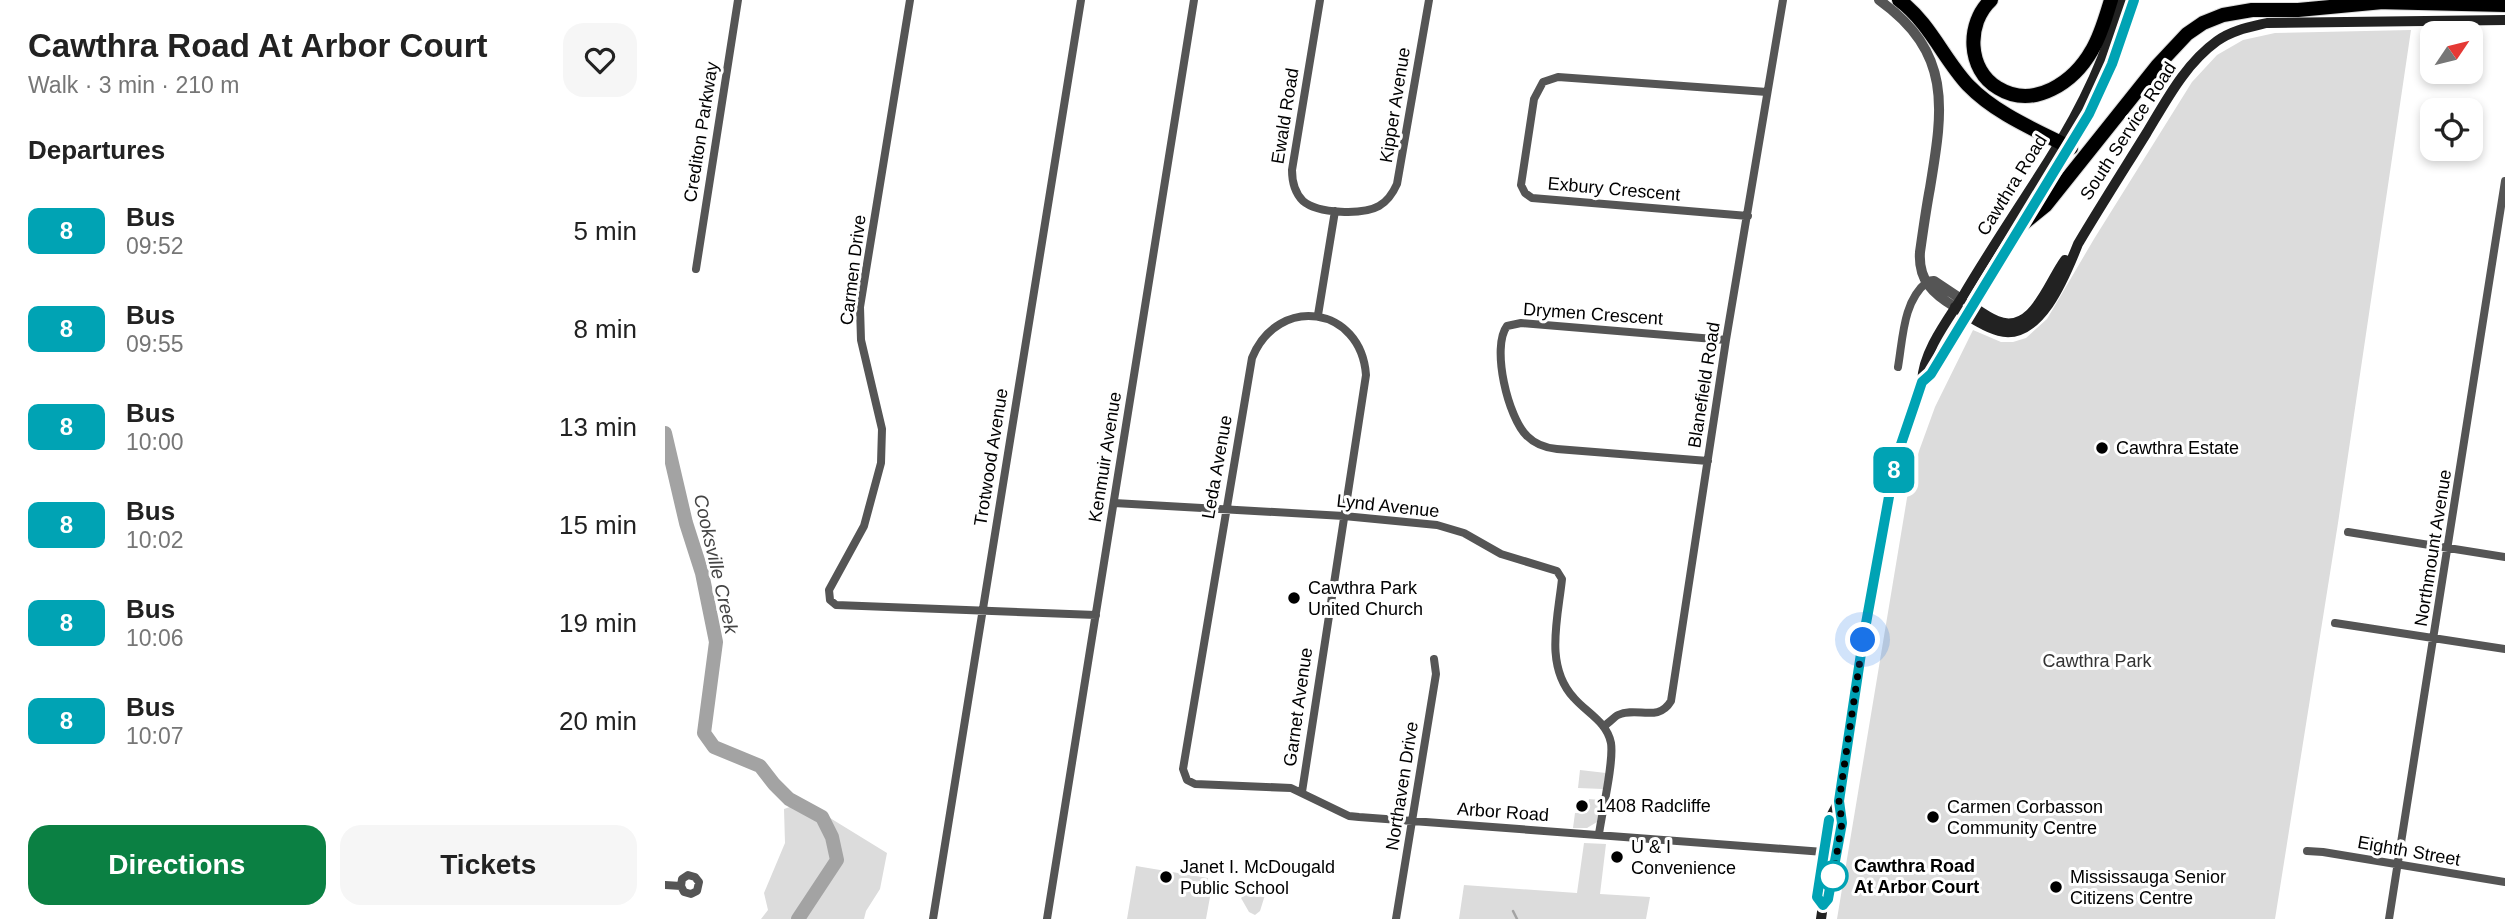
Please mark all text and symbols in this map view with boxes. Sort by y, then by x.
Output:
north arrow [2420,21,2483,84]
map controls [2420,21,2483,161]
button: heart [563,23,637,97]
text: Cawthra Road At Arbor Court [28,27,488,64]
street label: Kipper Avenue [1376,46,1414,164]
street label: South Service Road [2076,58,2180,204]
street label: Crediton Parkway [680,60,722,204]
street label: Ewald Road [1268,67,1302,165]
text: Walk · 3 min · 210 m [28,72,239,98]
button: locate [2420,98,2483,161]
street label: Cawthra Road [1973,131,2051,239]
text: Departures [28,135,165,165]
street label: Exbury Crescent [1547,173,1681,205]
text: Bus [126,202,175,232]
street label: Carmen Drive [836,214,870,326]
text: 5 min [573,216,637,246]
text: 8 [60,217,73,244]
text: 09:52 [126,233,184,259]
street label: Drymen Crescent [1522,299,1664,329]
text: Bus [126,300,175,330]
text: 8 min [573,314,637,344]
text: 8 [60,315,73,342]
street label: Blanefield Road [1684,321,1724,449]
text: 09:55 [126,331,184,357]
street label: Trotwood Avenue [970,387,1012,527]
street label: Kenmuir Avenue [1085,390,1125,524]
text: Bus [126,398,175,428]
text: 13 min [559,412,637,442]
text: 8 [60,413,73,440]
street label: Leda Avenue [1198,414,1236,520]
text: 10:00 [126,429,184,455]
place label: Cawthra Estate [2116,438,2239,458]
marker: Cawthra Estate [2094,440,2110,456]
line badge: 8 [1871,447,1917,493]
text: 8 [1887,456,1901,483]
street label: Northmount Avenue [2411,468,2455,628]
street label: Lynd Avenue [1336,491,1440,521]
water label: Cooksville Creek [690,492,743,637]
text: Bus [126,496,175,526]
text: 15 min [559,510,637,540]
text: 8 [60,511,73,538]
text: 10:02 [126,527,184,553]
place label: Cawthra Park United Church [1308,578,1423,619]
marker: Cawthra Park United Church [1286,590,1302,606]
text: Bus [126,594,175,624]
text: 19 min [559,608,637,638]
text: 8 [60,609,73,636]
your location [1845,622,1880,657]
text: 10:06 [126,625,184,651]
street label: Garnet Avenue [1280,646,1316,768]
park label: Cawthra Park [2042,651,2153,671]
text: Bus [126,692,175,722]
text: 20 min [559,706,637,736]
text: 8 [60,707,73,734]
street label: Northaven Drive [1382,720,1422,852]
text: 10:07 [126,723,184,749]
place label: 1408 Radcliffe [1596,796,1711,816]
place label: Carmen Corbasson Community Centre [1947,797,2103,838]
marker: 1408 Radcliffe [1574,798,1590,814]
street label: Arbor Road [1456,799,1550,825]
marker: Carmen Corbasson Community Centre [1925,809,1941,825]
button: Directions [28,825,326,905]
button: Tickets [340,825,637,905]
street label: Eighth Street [2356,832,2462,870]
place label: U & I Convenience [1631,837,1736,878]
marker: U & I Convenience [1609,849,1625,865]
place label: Cawthra Road At Arbor Court [1854,856,1979,897]
place label: Janet I. McDougald Public School [1180,857,1335,898]
marker: Cawthra Road At Arbor Court [1818,861,1848,891]
place label: Mississauga Senior Citizens Centre [2070,867,2226,908]
marker: Janet I. McDougald Public School [1158,869,1174,885]
marker: Mississauga Senior Citizens Centre [2048,879,2064,895]

